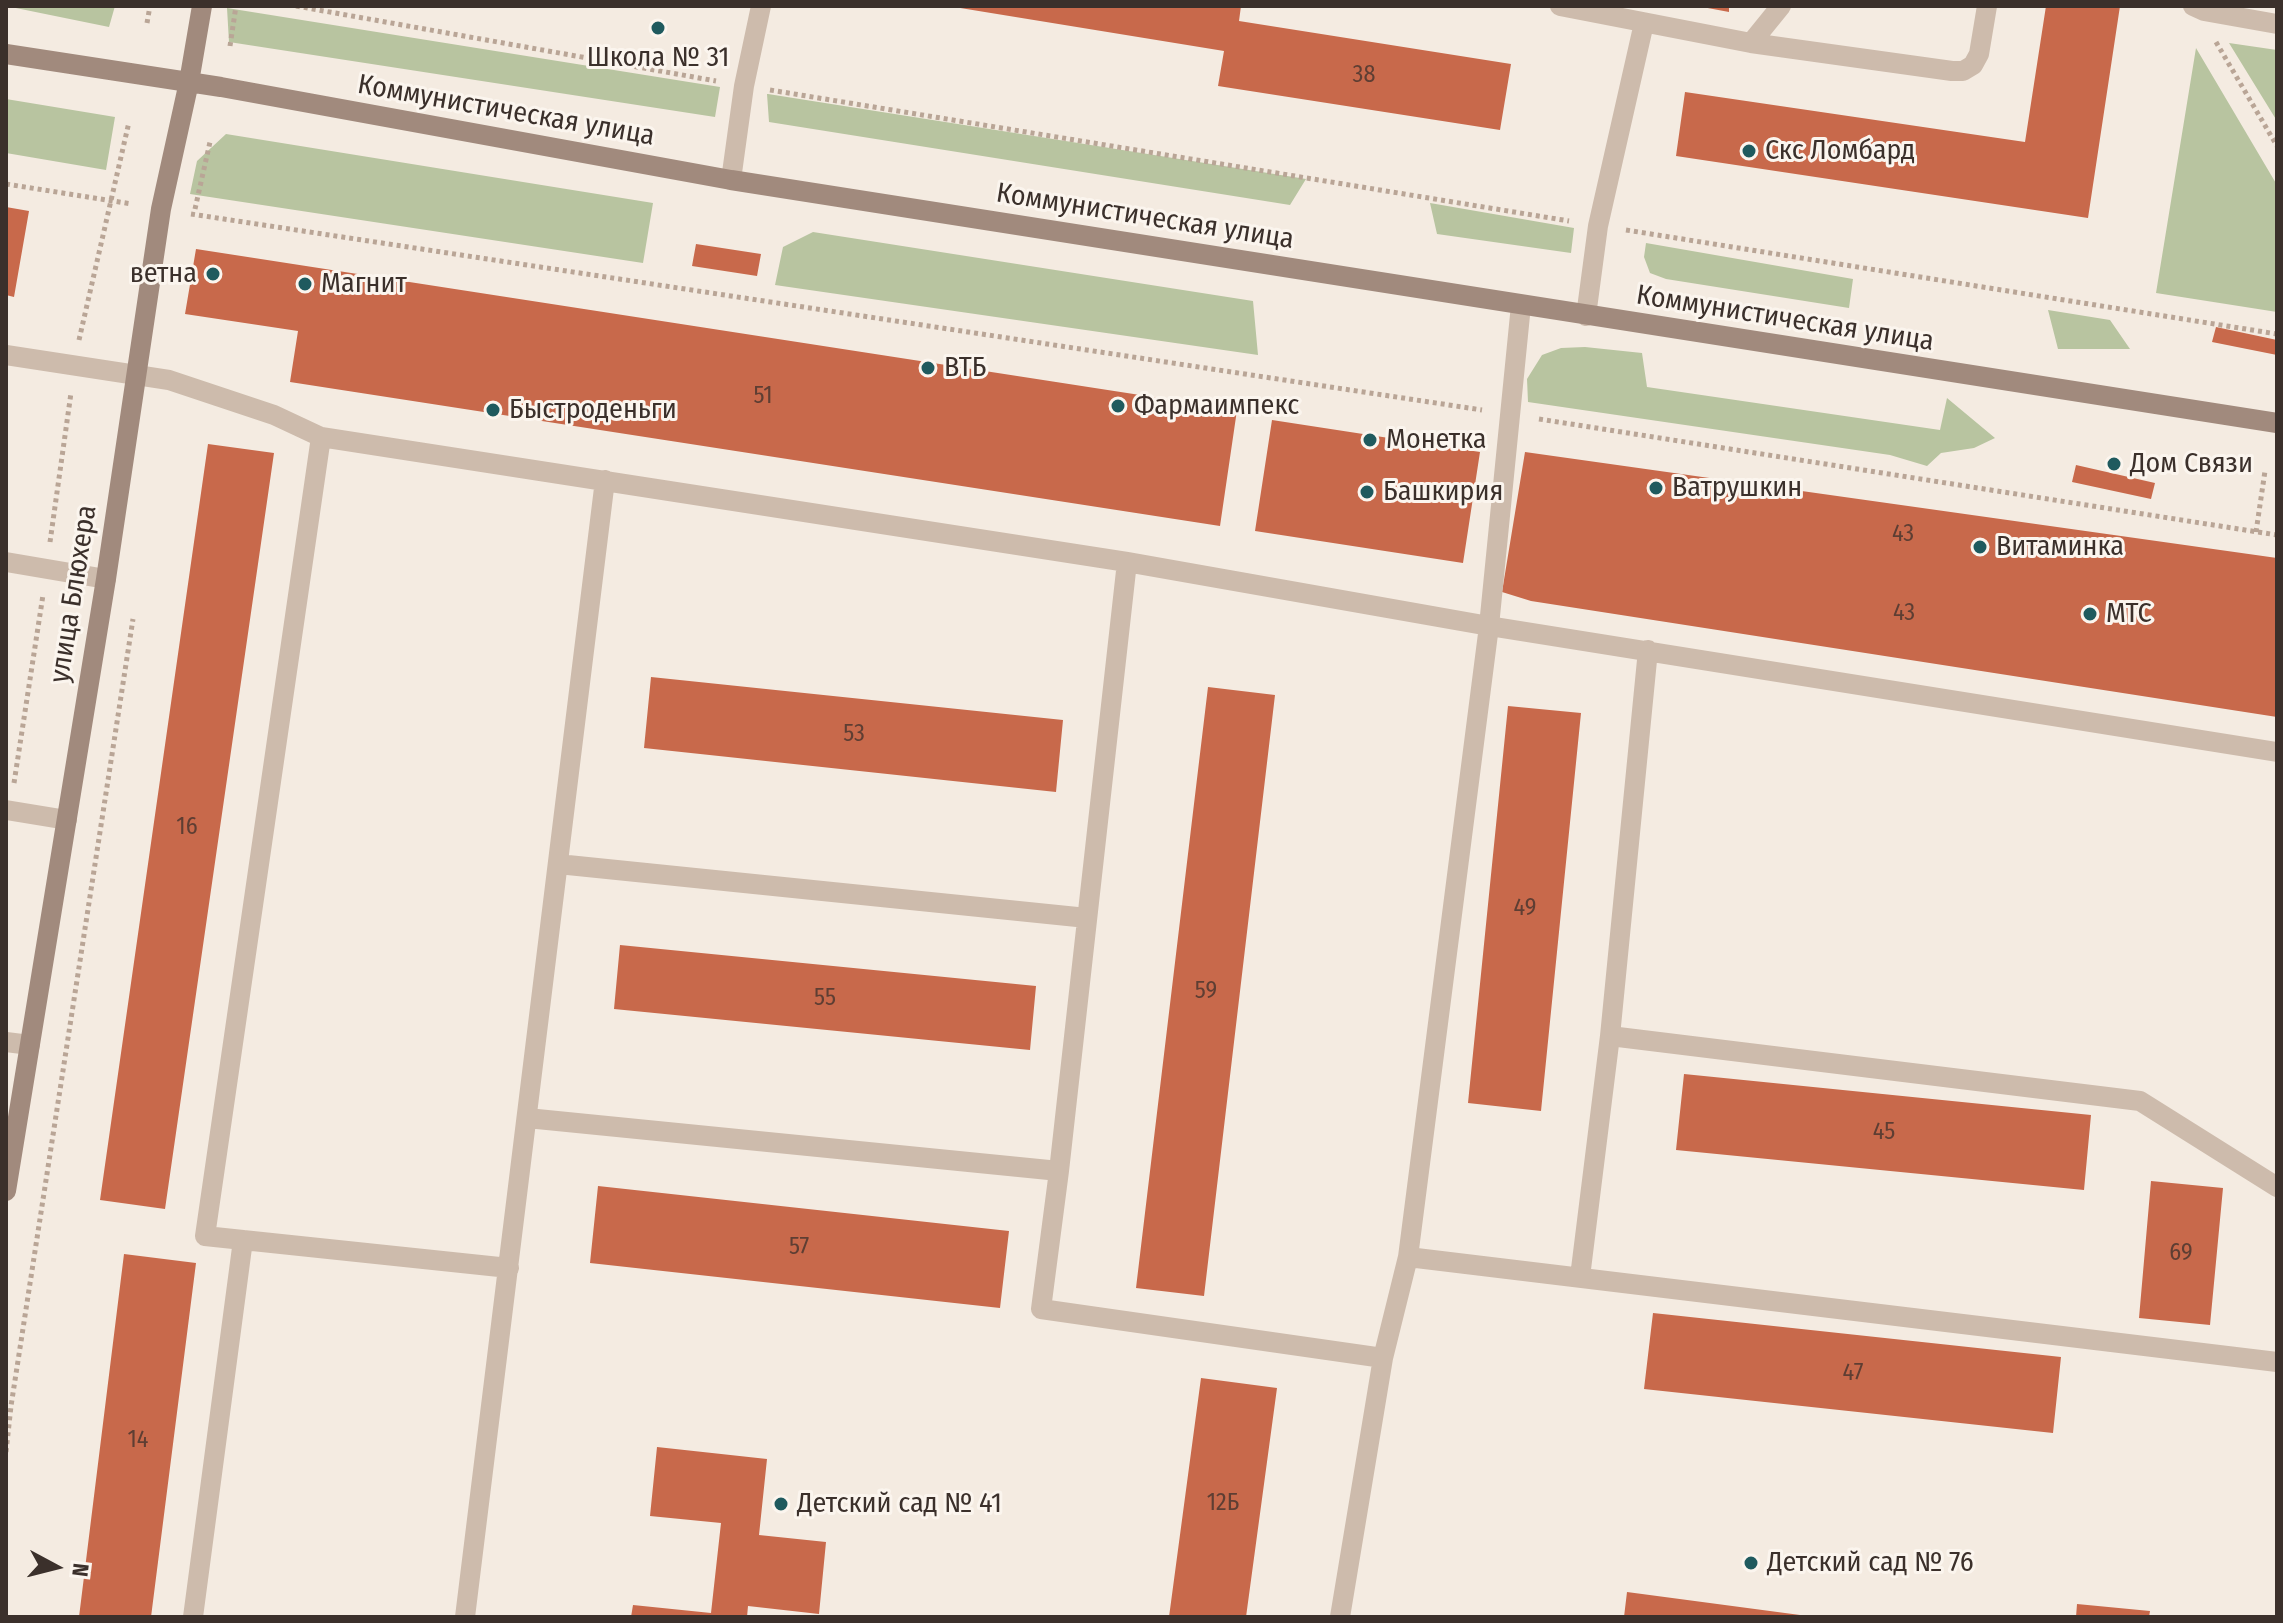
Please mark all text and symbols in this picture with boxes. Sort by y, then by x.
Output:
marker: Школа № 31 [649,19,667,37]
place label: Школа № 31 [587,41,729,75]
house number: 38 [1353,61,1375,89]
street label: Коммунистическая улица [355,68,657,154]
place label: Скс Ломбард [1765,134,1915,168]
marker: Скс Ломбард [1740,142,1758,160]
street label: Коммунистическая улица [994,177,1296,257]
place label: ветна [130,257,197,291]
marker: ветна [204,265,222,283]
place label: Магнит [321,267,407,301]
marker: Магнит [296,275,314,293]
street label: Коммунистическая улица [1634,279,1936,359]
place label: ВТБ [944,351,986,385]
marker: ВТБ [919,359,937,377]
house number: 51 [753,382,773,410]
place label: Фармаимпекс [1134,389,1299,423]
place label: Быстроденьги [509,393,677,427]
marker: Фармаимпекс [1109,397,1127,415]
marker: Быстроденьги [484,401,502,419]
place label: Монетка [1386,423,1487,457]
marker: Монетка [1361,431,1379,449]
place label: Дом Связи [2130,447,2253,481]
marker: Дом Связи [2105,455,2123,473]
place label: Ватрушкин [1672,471,1802,505]
place label: Башкирия [1383,475,1503,509]
marker: Ватрушкин [1647,479,1665,497]
marker: Башкирия [1358,483,1376,501]
street label: улица Блюхера [43,503,105,685]
house number: 43 [1892,520,1914,548]
place label: Витаминка [1996,530,2124,564]
marker: Витаминка [1971,538,1989,556]
place label: МТС [2106,597,2152,631]
house number: 43 [1893,599,1915,627]
marker: МТС [2081,605,2099,623]
house number: 53 [843,720,865,748]
house number: 16 [176,813,198,841]
house number: 49 [1514,894,1536,922]
house number: 59 [1195,977,1217,1005]
house number: 55 [814,984,836,1012]
house number: 45 [1873,1118,1895,1146]
house number: 57 [789,1233,809,1261]
house number: 69 [2169,1239,2193,1267]
house number: 47 [1843,1359,1863,1387]
house number: 14 [128,1426,148,1454]
place label: Детский сад № 41 [797,1487,1002,1521]
house number: 12Б [1207,1489,1239,1517]
marker: Детский сад № 41 [772,1495,790,1513]
north arrow [16,1527,96,1607]
place label: Детский сад № 76 [1767,1546,1974,1580]
marker: Детский сад № 76 [1742,1554,1760,1572]
text: N [66,1562,95,1578]

